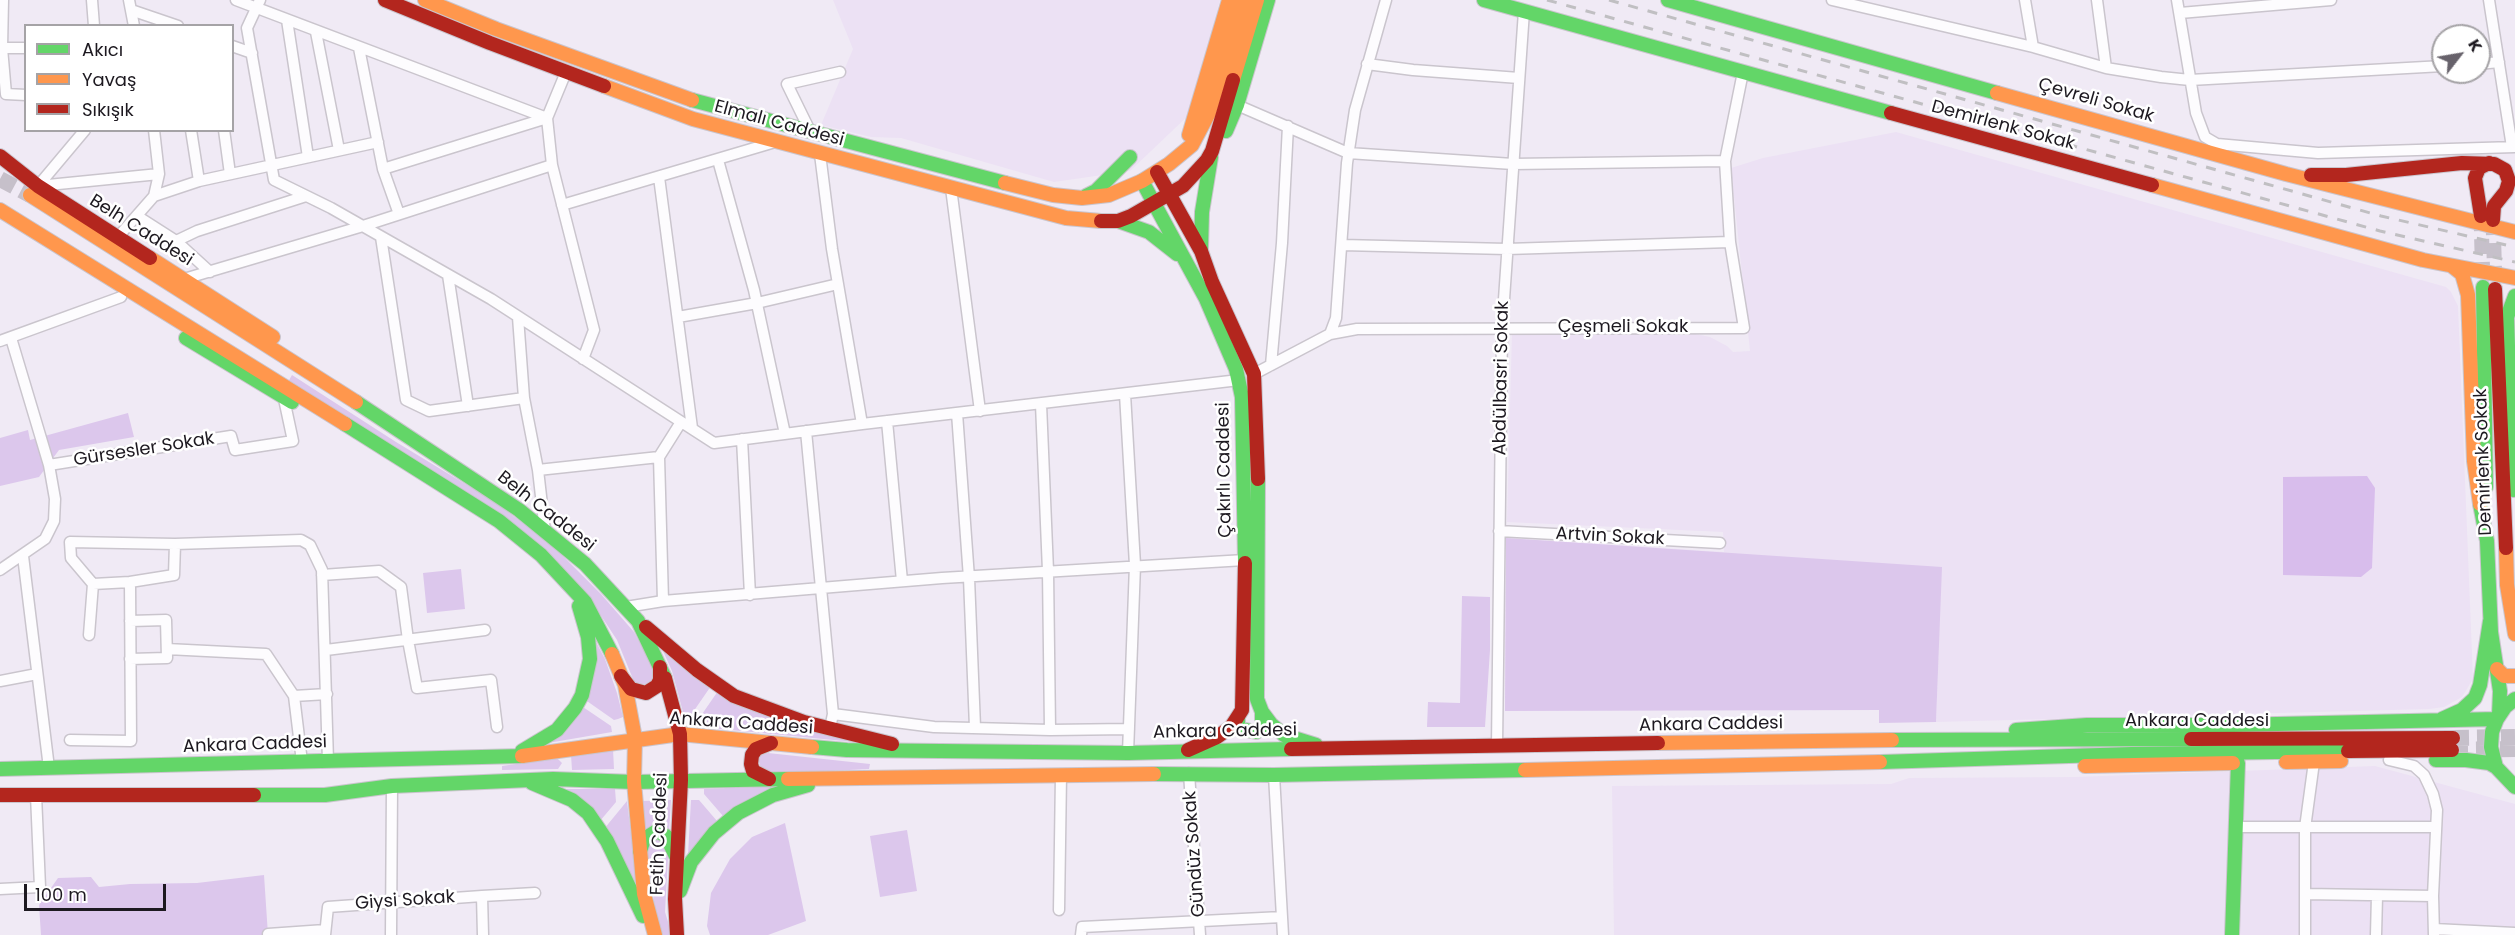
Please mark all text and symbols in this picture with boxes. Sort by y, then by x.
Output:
legend [24,24,234,132]
north arrow [2431,24,2491,84]
text: K [2462,35,2488,56]
text: Akıcı [82,37,123,62]
text: Yavaş [82,67,136,92]
street label: Çevreli Sokak [2036,74,2156,128]
street label: Elmalı Caddesi [712,96,846,152]
street label: Demirlenk Sokak [1929,96,2077,156]
text: Sıkışık [82,97,134,122]
street label: Belh Caddesi [85,190,197,272]
street label: Abdülbasri Sokak [1490,300,1514,456]
street label: Çeşmeli Sokak [1558,316,1688,338]
street label: Demirlenk Sokak [2471,388,2497,536]
street label: Çakırlı Caddesi [1213,402,1237,538]
street label: Gürsesler Sokak [72,428,216,472]
street label: Belh Caddesi [493,467,599,557]
street label: Artvin Sokak [1555,523,1665,551]
street label: Ankara Caddesi [668,708,814,740]
street label: Ankara Caddesi [2125,710,2269,732]
street label: Ankara Caddesi [1639,713,1783,737]
street label: Ankara Caddesi [1153,720,1297,744]
street label: Ankara Caddesi [183,732,327,758]
street label: Fetih Caddesi [647,772,673,896]
street label: Gündüz Sokak [1180,790,1210,918]
scale bar [27,872,170,910]
text: 100 m [35,882,87,907]
street label: Giysi Sokak [354,887,456,915]

